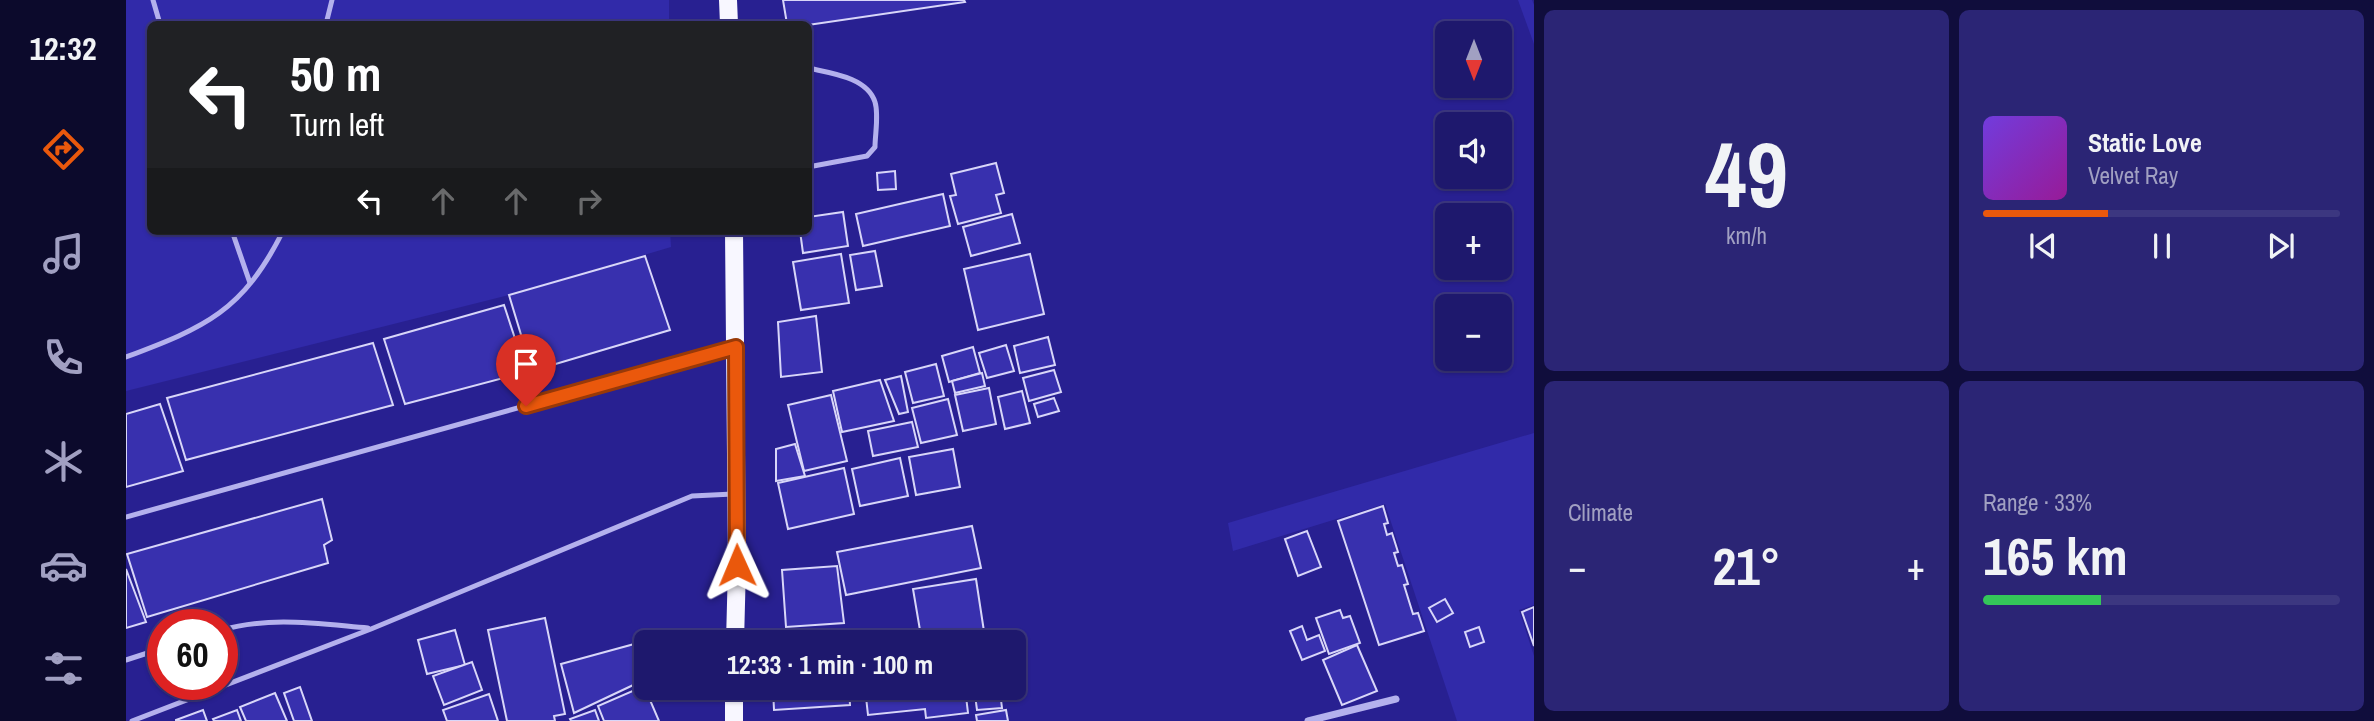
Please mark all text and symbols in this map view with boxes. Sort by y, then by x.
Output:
north arrow [1435,21,1512,98]
map controls [1435,21,1512,371]
text: 12:32 [29,27,97,70]
text: 50 m [290,40,382,106]
icon: left [175,49,266,140]
text: Turn left [290,103,384,146]
button: sound [1435,112,1512,189]
text: 49 [1705,113,1788,235]
icon: directions [39,125,88,174]
text: Static Love [2088,125,2202,160]
text: Velvet Ray [2088,160,2178,191]
icon: left [351,182,389,220]
icon: ahead [424,182,462,220]
icon: ahead [497,182,535,220]
icon: right [570,182,608,220]
button: + [1435,203,1512,280]
text: km/h [1726,220,1767,251]
icon: previous [2024,227,2062,265]
icon: pause [2143,227,2181,265]
icon: next [2262,227,2300,265]
icon: music [39,229,88,278]
button: − [1435,294,1512,371]
icon: phone [39,333,88,382]
pin [496,334,556,406]
icon: arrive [507,345,545,383]
icon: climate [39,437,88,486]
text: Range · 33% [1983,487,2092,518]
text: Climate [1568,497,1633,528]
text: 165 km [1983,521,2128,591]
position arrow [700,528,774,602]
text: 21° [1712,531,1781,601]
icon: car [39,541,88,590]
text: − [1568,541,1586,592]
text: + [1907,541,1925,592]
speed limit sign: 60 [147,609,238,700]
icon: filters [39,644,88,693]
text: 12:33 · 1 min · 100 m [727,647,933,682]

